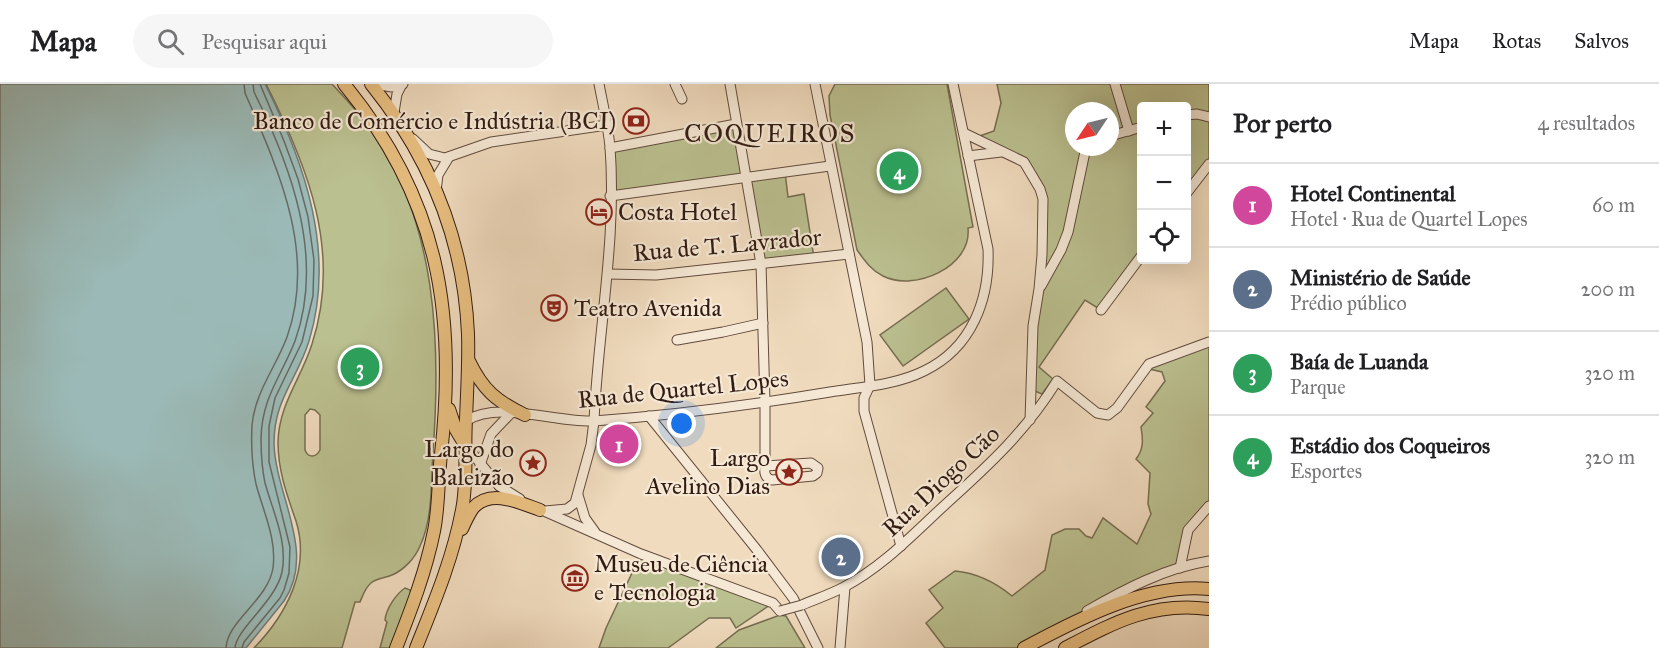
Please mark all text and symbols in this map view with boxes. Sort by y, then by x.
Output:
search box [133,14,553,68]
text: Mapa [30,24,97,59]
icon: search [154,25,187,58]
text: Pesquisar aqui [202,28,327,55]
text: Mapa [1409,28,1459,54]
text: Rotas [1492,28,1541,54]
text: Salvos [1574,28,1629,54]
north arrow [1065,102,1119,156]
map controls [1137,102,1191,264]
button: + [1137,102,1191,156]
place label: Banco de Comércio e Indústria (BCI) [253,106,616,136]
bank icon: Banco de Comércio e Indústria (BCI) [621,106,651,136]
text: Por perto [1233,107,1332,139]
text: 4 resultados [1537,111,1635,135]
district label: COQUEIROS [684,117,856,149]
pin: 4 [880,148,918,194]
button: − [1137,156,1191,210]
text: Hotel Continental [1290,180,1455,207]
text: 1 [1249,193,1256,217]
text: 60 m [1592,193,1635,217]
hotel icon: Costa Hotel [584,197,614,227]
place label: Costa Hotel [618,197,737,227]
text: Hotel · Rua de Quartel Lopes [1290,207,1528,231]
button: locate [1137,210,1191,264]
street label: Rua de T. Lavrador [631,222,823,268]
text: Ministério de Saúde [1290,264,1471,291]
text: 2 [1248,277,1257,301]
text: 200 m [1581,277,1635,301]
text: Prédio público [1290,291,1407,315]
theatre icon: Teatro Avenida [539,293,569,323]
place label: Teatro Avenida [574,293,722,323]
pin: 3 [340,344,380,390]
text: Baía de Luanda [1290,348,1428,375]
text: 3 [1249,361,1257,385]
text: 320 m [1584,361,1635,385]
street label: Rua de Quartel Lopes [576,363,790,415]
text: Parque [1290,375,1346,399]
your location [667,409,696,438]
street label: Rua Diogo Cão [876,419,1006,543]
pin: 1 [600,422,638,466]
text: Estádio dos Coqueiros [1290,432,1490,459]
place label: Largo do Baleizão [424,434,514,492]
place label: Largo Avelino Dias [645,443,770,501]
text: 4 [1247,445,1258,469]
text: 320 m [1584,445,1635,469]
place icon: Largo do Baleizão [518,448,548,478]
place icon: Largo Avelino Dias [774,457,804,487]
text: Esportes [1290,459,1362,483]
pin: 2 [822,534,860,580]
place label: Museu de Ciência e Tecnologia [594,549,769,607]
museum icon: Museu de Ciência e Tecnologia [560,563,590,593]

